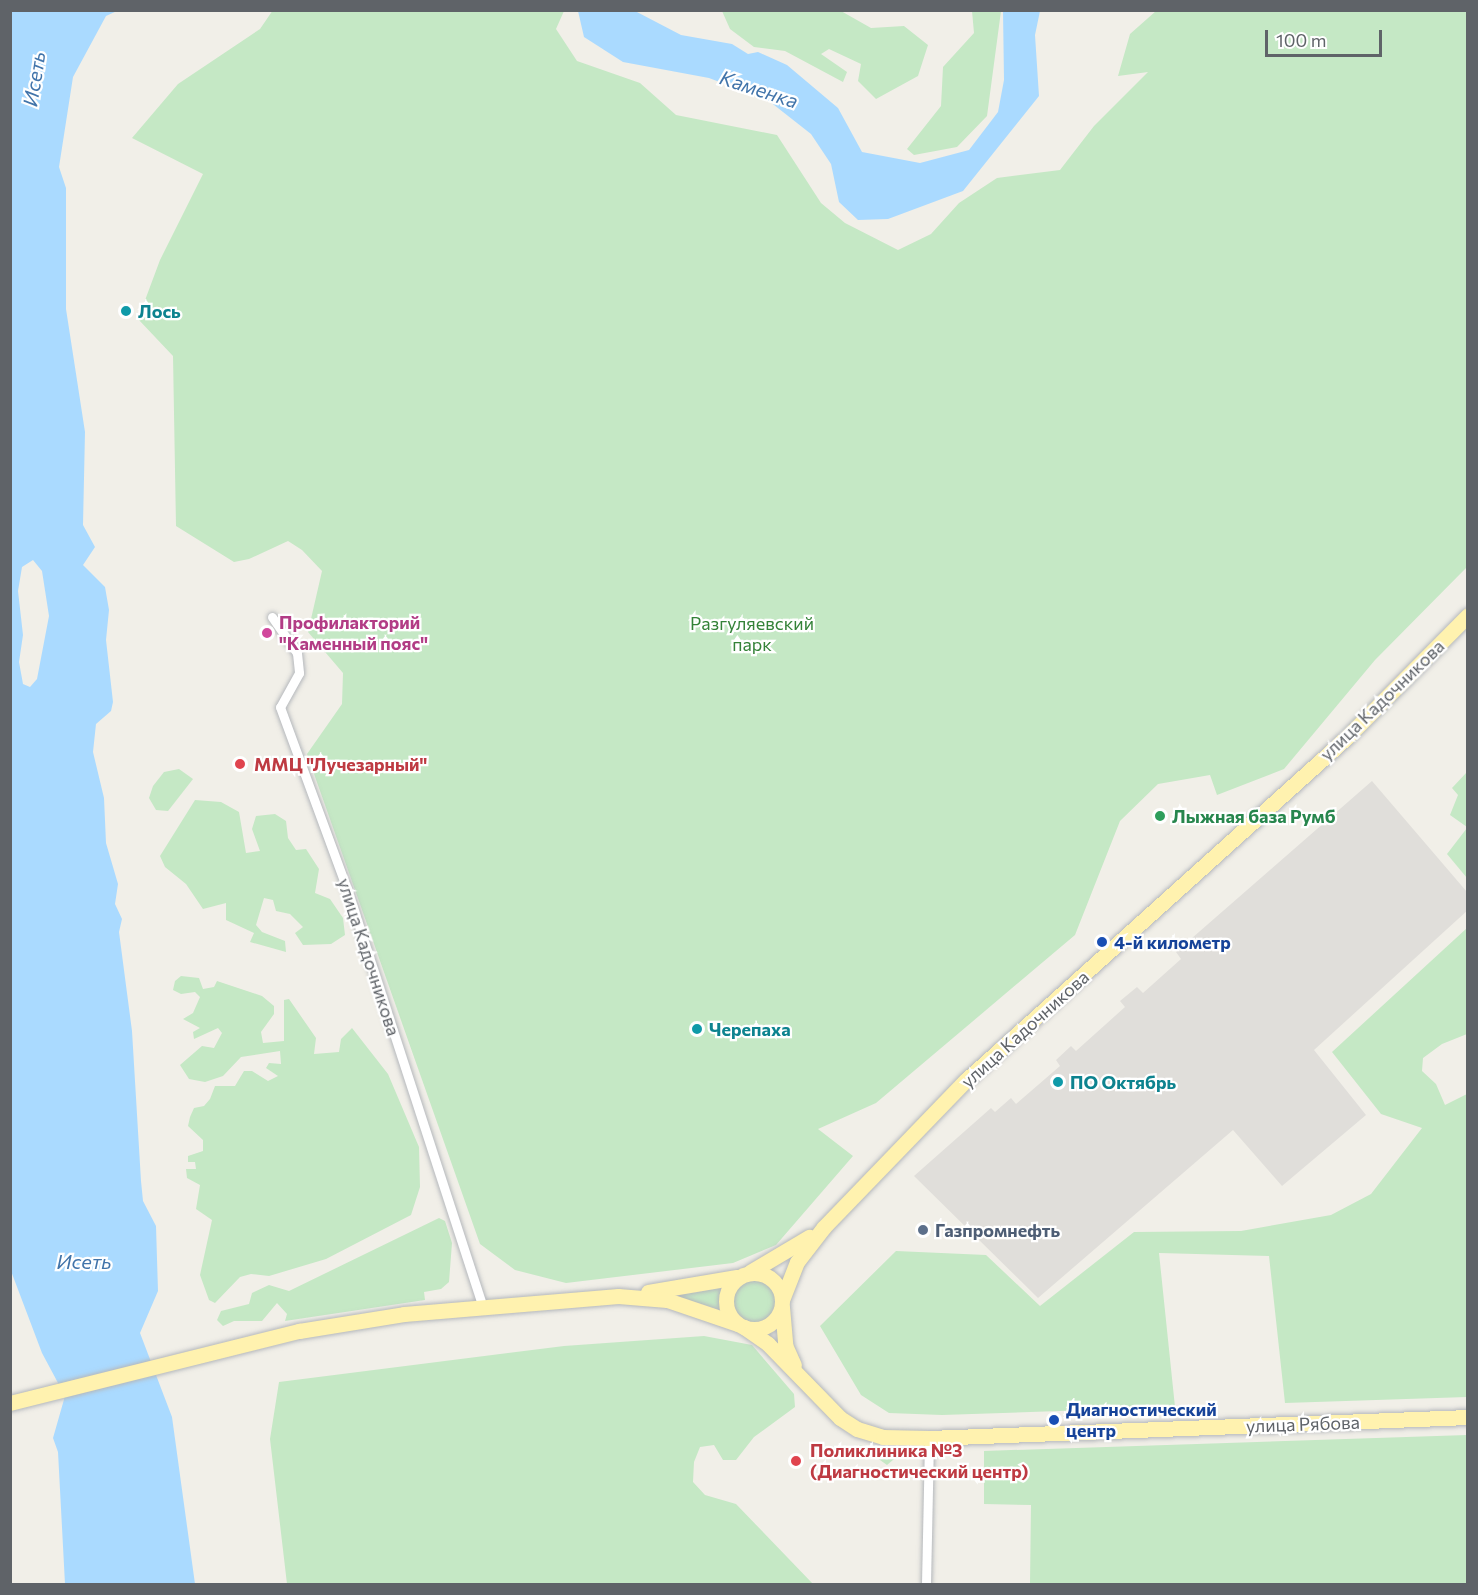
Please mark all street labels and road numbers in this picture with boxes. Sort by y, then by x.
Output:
street label: улица Кадочникова [1315,635,1449,765]
street label: улица Кадочникова [333,875,405,1039]
street label: улица Кадочникова [957,966,1093,1092]
street label: улица Рябова [1246,1411,1360,1437]

